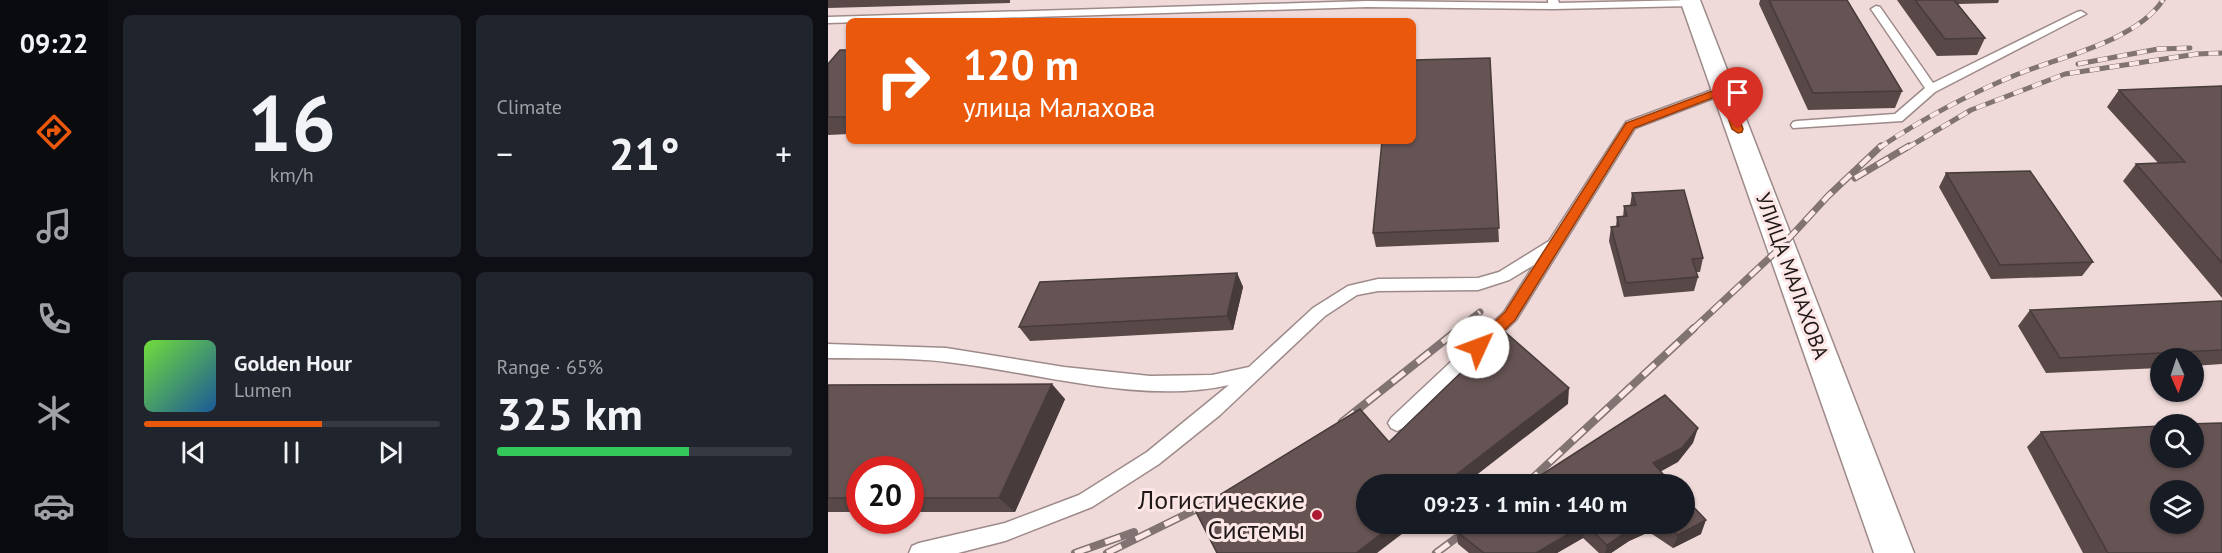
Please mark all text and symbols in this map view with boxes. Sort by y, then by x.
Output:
text: 09:22 [20,26,88,60]
text: 120 m [963,37,1079,92]
icon: right [864,42,942,120]
pin [1712,67,1763,129]
text: 16 [248,72,336,173]
icon: arrive [1721,76,1754,109]
text: улица Малахова [963,90,1155,124]
text: Climate [497,94,562,120]
icon: directions [33,111,75,153]
text: 21° [609,124,680,182]
text: − [497,132,513,175]
text: + [775,132,792,175]
text: km/h [270,162,314,188]
street label: УЛИЦА МАЛАХОВА [1750,189,1835,363]
icon: music [33,205,75,247]
icon: phone [33,298,75,340]
position arrow [1446,315,1510,379]
north arrow [2150,348,2204,402]
map controls [2150,348,2204,534]
text: Golden Hour [234,349,352,377]
text: Range · 65% [497,354,603,380]
text: Lumen [234,377,292,403]
text: 325 km [497,384,643,442]
icon: climate [33,392,75,434]
button: search [2150,414,2204,468]
icon: previous [177,436,210,469]
icon: pause [275,436,308,469]
icon: next [374,436,407,469]
speed limit sign: 20 [846,456,924,534]
button: layers [2150,480,2204,534]
place label: Логистические Системы [1137,483,1305,546]
icon: car [33,485,75,527]
text: 09:23 · 1 min · 140 m [1424,490,1627,518]
marker: Логистические Системы [1310,508,1324,522]

